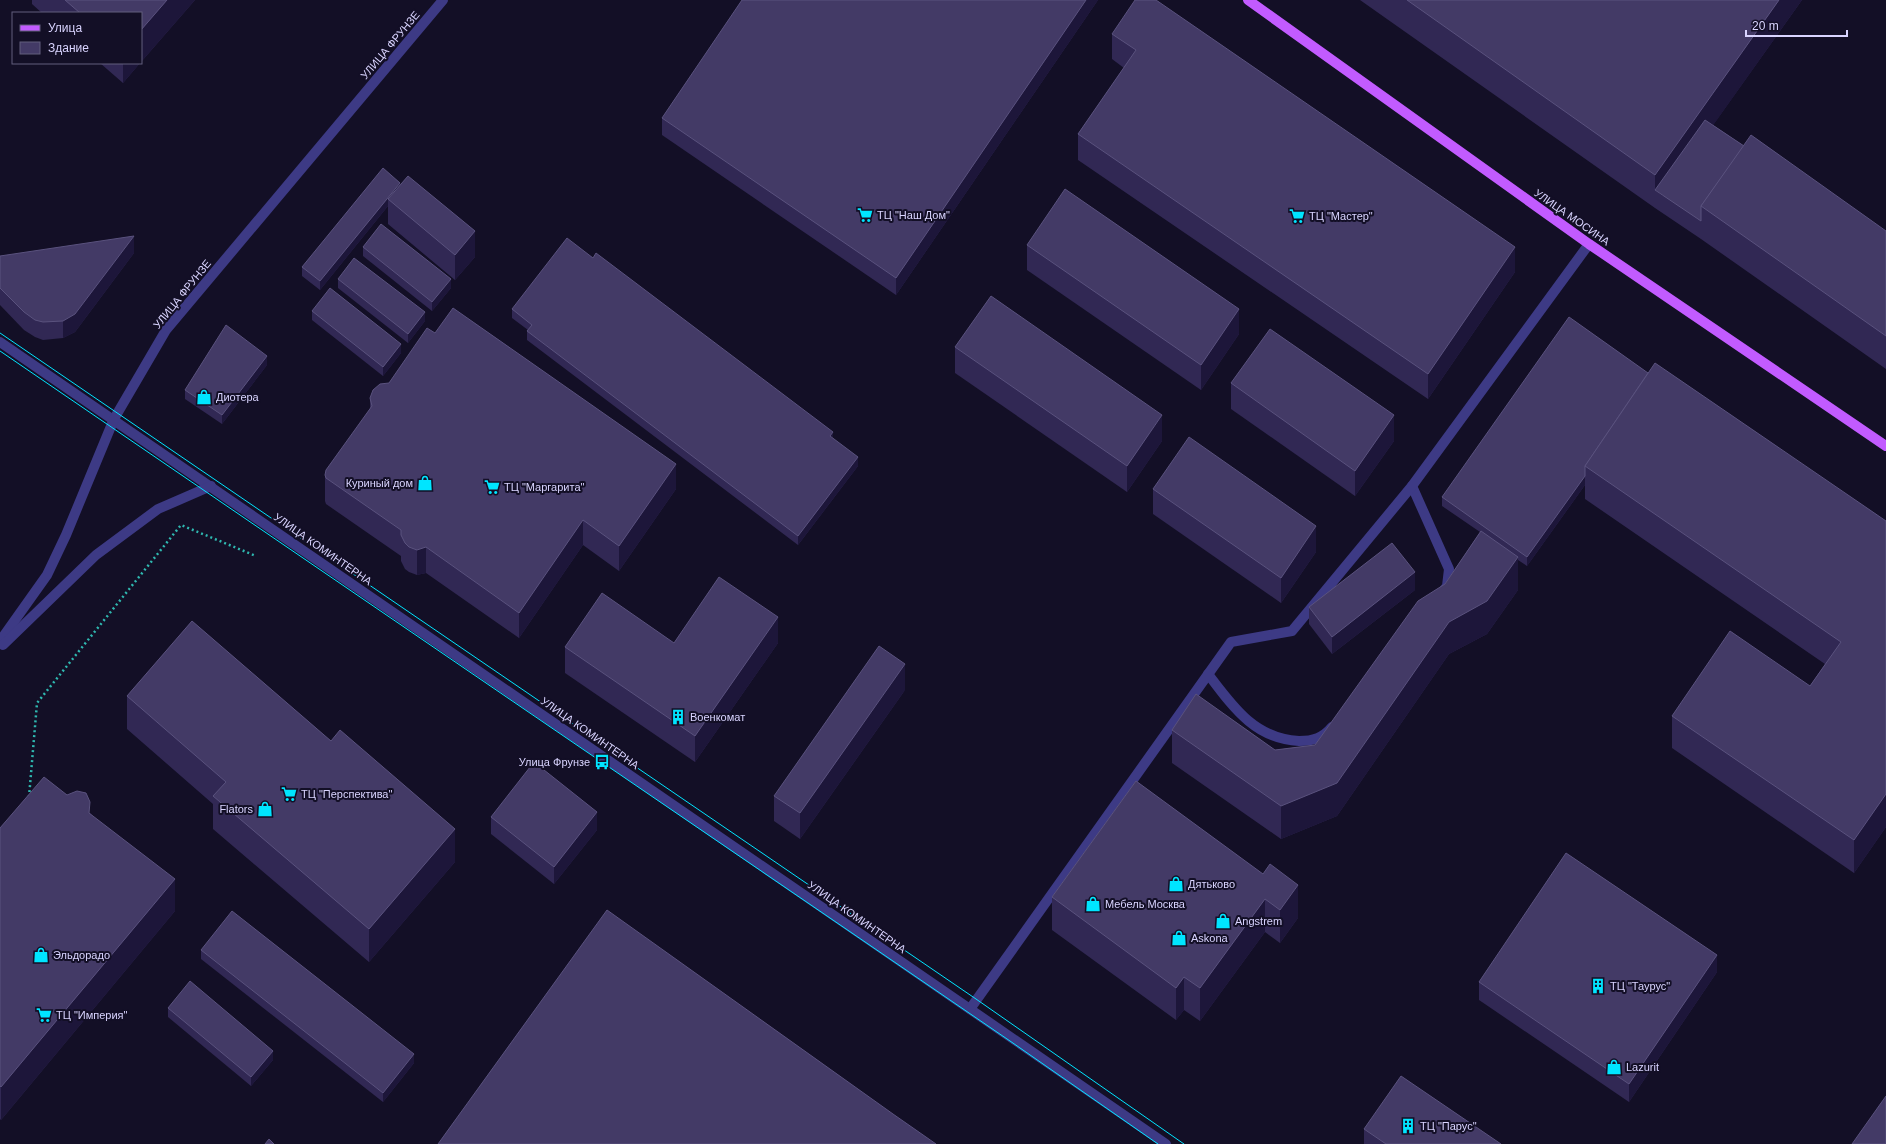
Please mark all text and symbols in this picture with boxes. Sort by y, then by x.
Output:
street label: УЛИЦА ФРУНЗЕ [358,9,422,81]
legend [12,12,142,64]
scale bar [1746,12,1847,38]
text: 20 m [1752,19,1779,33]
text: Улица [48,21,82,35]
text: Здание [48,41,89,55]
street label: УЛИЦА МОСИНА [1532,187,1612,248]
supermarket icon: ТЦ "Наш Дом" [856,206,874,224]
supermarket icon: ТЦ "Мастер" [1288,207,1306,225]
place label: ТЦ "Наш Дом" [877,209,950,221]
place label: ТЦ "Мастер" [1309,210,1373,222]
street label: УЛИЦА ФРУНЗЕ [151,257,213,331]
shop icon: Диотера [195,388,213,406]
place label: Диотера [216,391,260,403]
shop icon: Куриный дом [416,474,434,492]
place label: Куриный дом [346,477,413,489]
supermarket icon: ТЦ "Маргарита" [483,478,501,496]
place label: ТЦ "Маргарита" [504,481,585,493]
street label: УЛИЦА КОМИНТЕРНА [272,511,375,588]
street label: УЛИЦА КОМИНТЕРНА [539,695,642,772]
building icon: Военкомат [669,708,687,726]
place label: Военкомат [690,711,745,723]
bus stop icon: Улица Фрунзе [593,753,611,771]
place label: Улица Фрунзе [519,756,590,768]
supermarket icon: ТЦ "Перспектива" [280,785,298,803]
place label: ТЦ "Перспектива" [301,788,392,800]
shop icon: Flators [256,800,274,818]
place label: Flators [219,803,253,815]
shop icon: Дятьково [1167,875,1185,893]
place label: Дятьково [1188,878,1235,890]
street label: УЛИЦА КОМИНТЕРНА [806,879,909,956]
shop icon: Мебель Москва [1084,895,1102,913]
place label: Мебель Москва [1105,898,1186,910]
shop icon: Angstrem [1214,912,1232,930]
place label: Angstrem [1235,915,1282,927]
shop icon: Askona [1170,929,1188,947]
place label: Askona [1191,932,1229,944]
shop icon: Эльдорадо [32,946,50,964]
place label: Эльдорадо [53,949,110,961]
building icon: ТЦ "Таурус" [1589,977,1607,995]
place label: ТЦ "Таурус" [1610,980,1670,992]
supermarket icon: ТЦ "Империя" [35,1006,53,1024]
place label: ТЦ "Империя" [56,1009,128,1021]
shop icon: Lazurit [1605,1058,1623,1076]
place label: Lazurit [1626,1061,1659,1073]
building icon: ТЦ "Парус" [1399,1117,1417,1135]
place label: ТЦ "Парус" [1420,1120,1477,1132]

